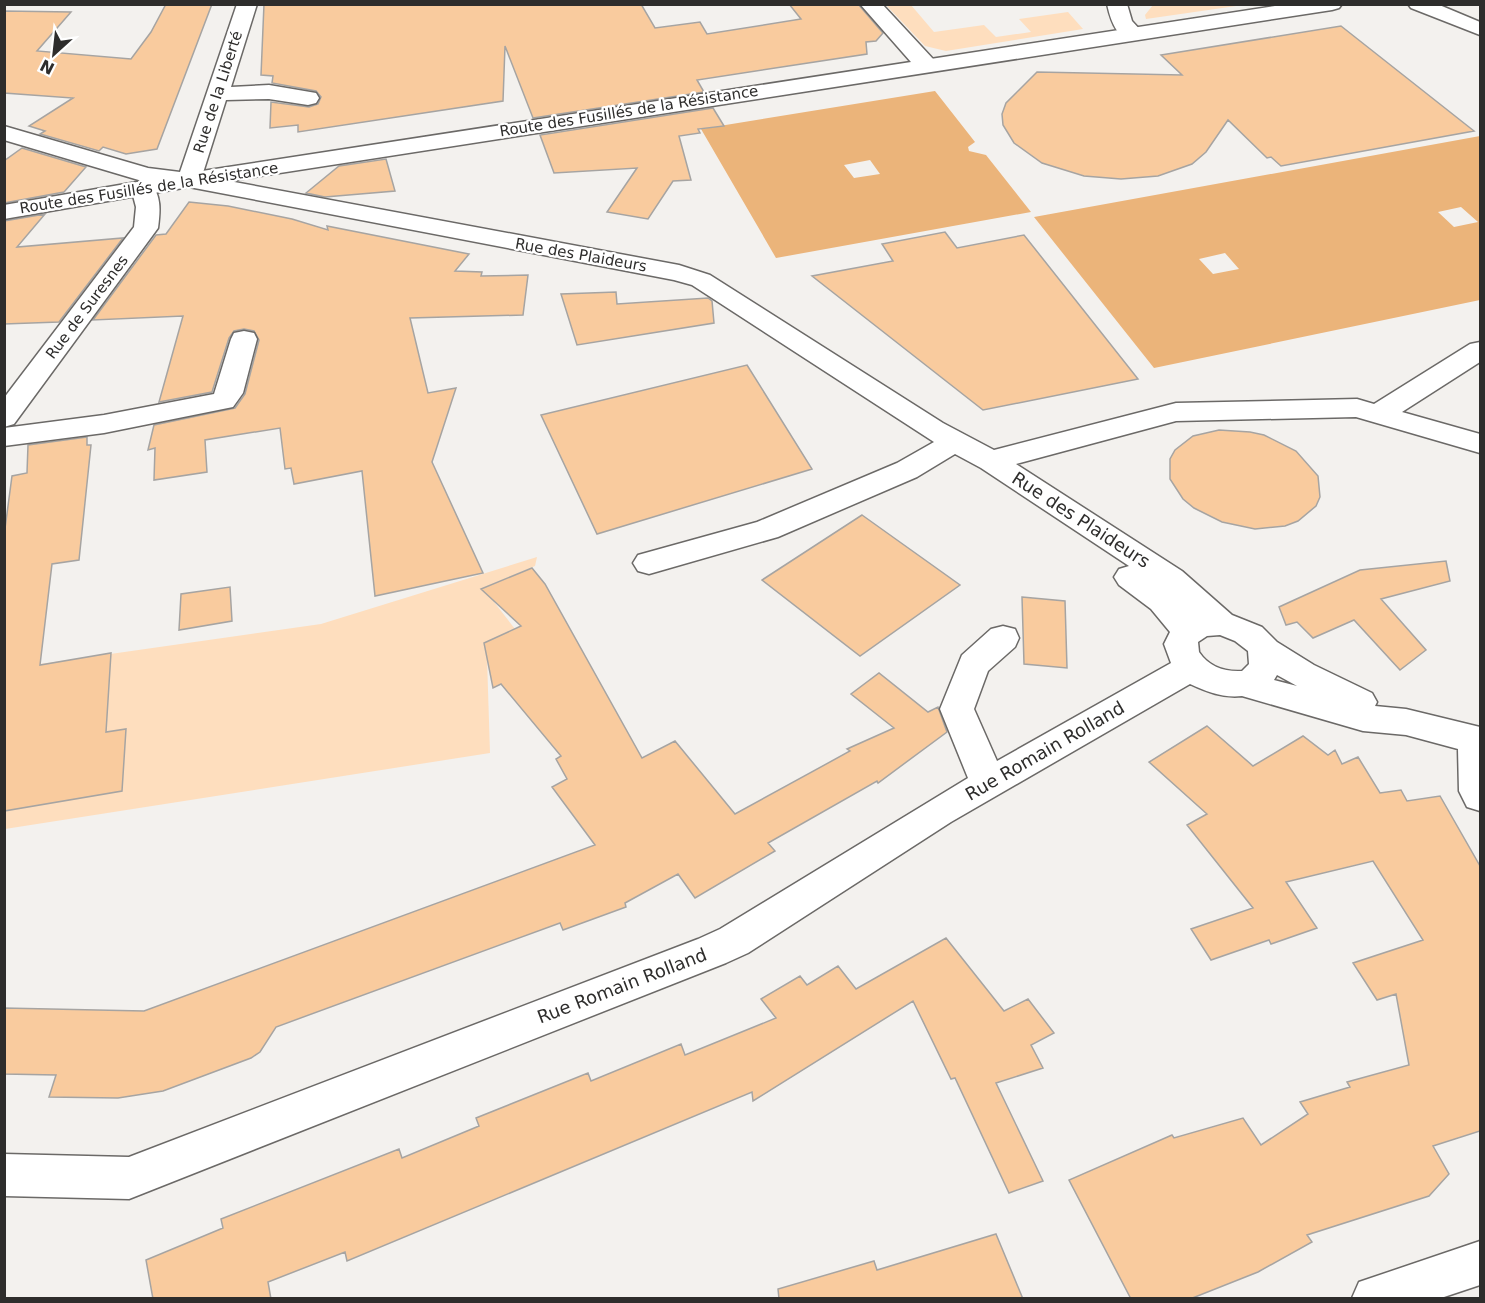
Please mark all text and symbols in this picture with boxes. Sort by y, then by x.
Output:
north arrow [24,24,84,84]
street label: Rue de la Liberté [190,29,246,155]
text: N [37,55,58,78]
street label: Route des Fusillés de la Résistance [498,82,760,140]
street label: Route des Fusillés de la Résistance [18,159,280,217]
street label: Rue des Plaideurs [514,235,648,275]
street label: Rue de Suresnes [42,251,132,362]
street label: Rue des Plaideurs [1008,467,1154,572]
street label: Rue Romain Rolland [962,697,1128,805]
street label: Rue Romain Rolland [534,943,710,1028]

